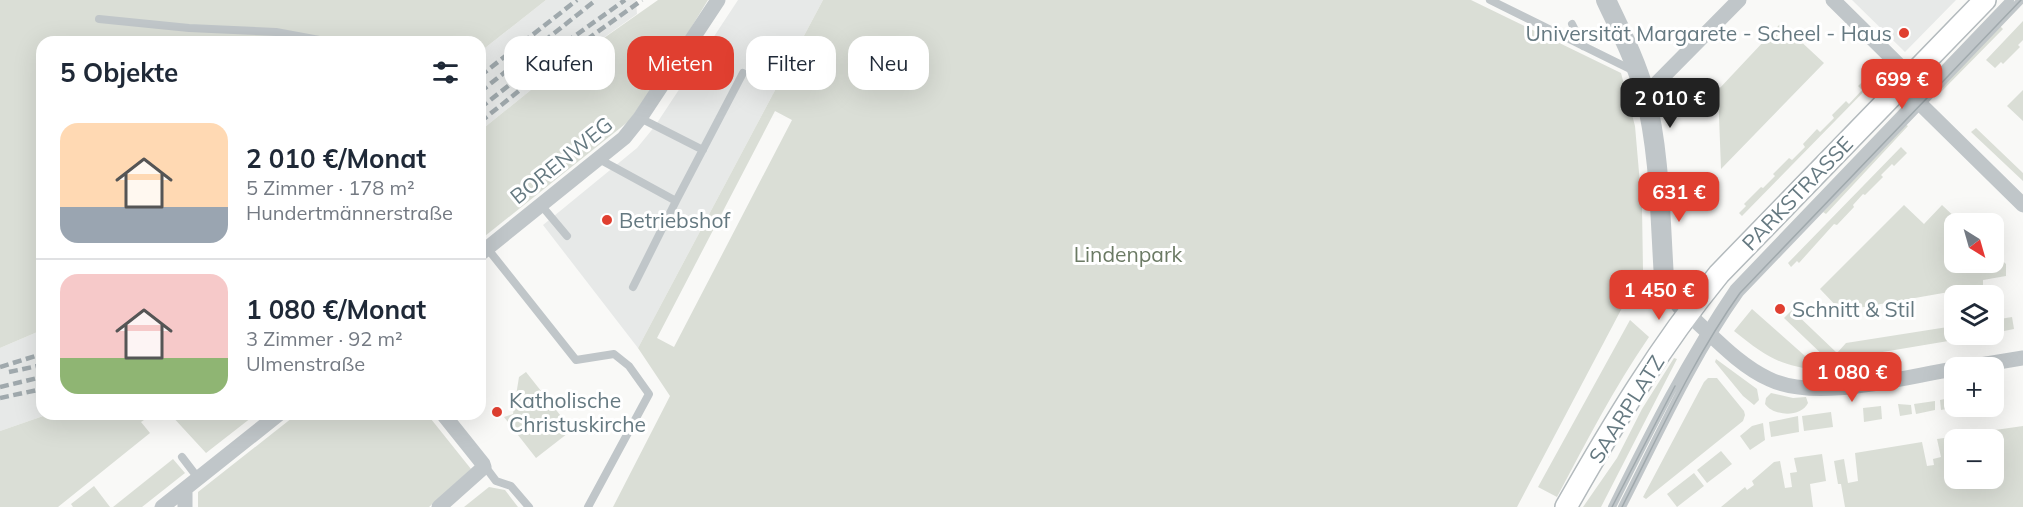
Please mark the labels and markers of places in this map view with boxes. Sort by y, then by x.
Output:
place label: Universität Margarete - Scheel - Haus [1526,20,1892,46]
marker: Universität Margarete - Scheel - Haus [1897,26,1911,40]
pin: 699 € [1860,59,1944,110]
pin: 2 010 € [1615,78,1725,129]
pin: 631 € [1637,172,1721,223]
place label: Betriebshof [619,207,731,233]
marker: Betriebshof [600,213,614,227]
pin: 1 450 € [1604,270,1714,321]
place label: Schnitt & Stil [1792,296,1915,322]
marker: Schnitt & Stil [1773,302,1787,316]
pin: 1 080 € [1797,352,1907,403]
place label: Katholische Christuskirche [509,387,646,437]
marker: Katholische Christuskirche [490,405,504,419]

